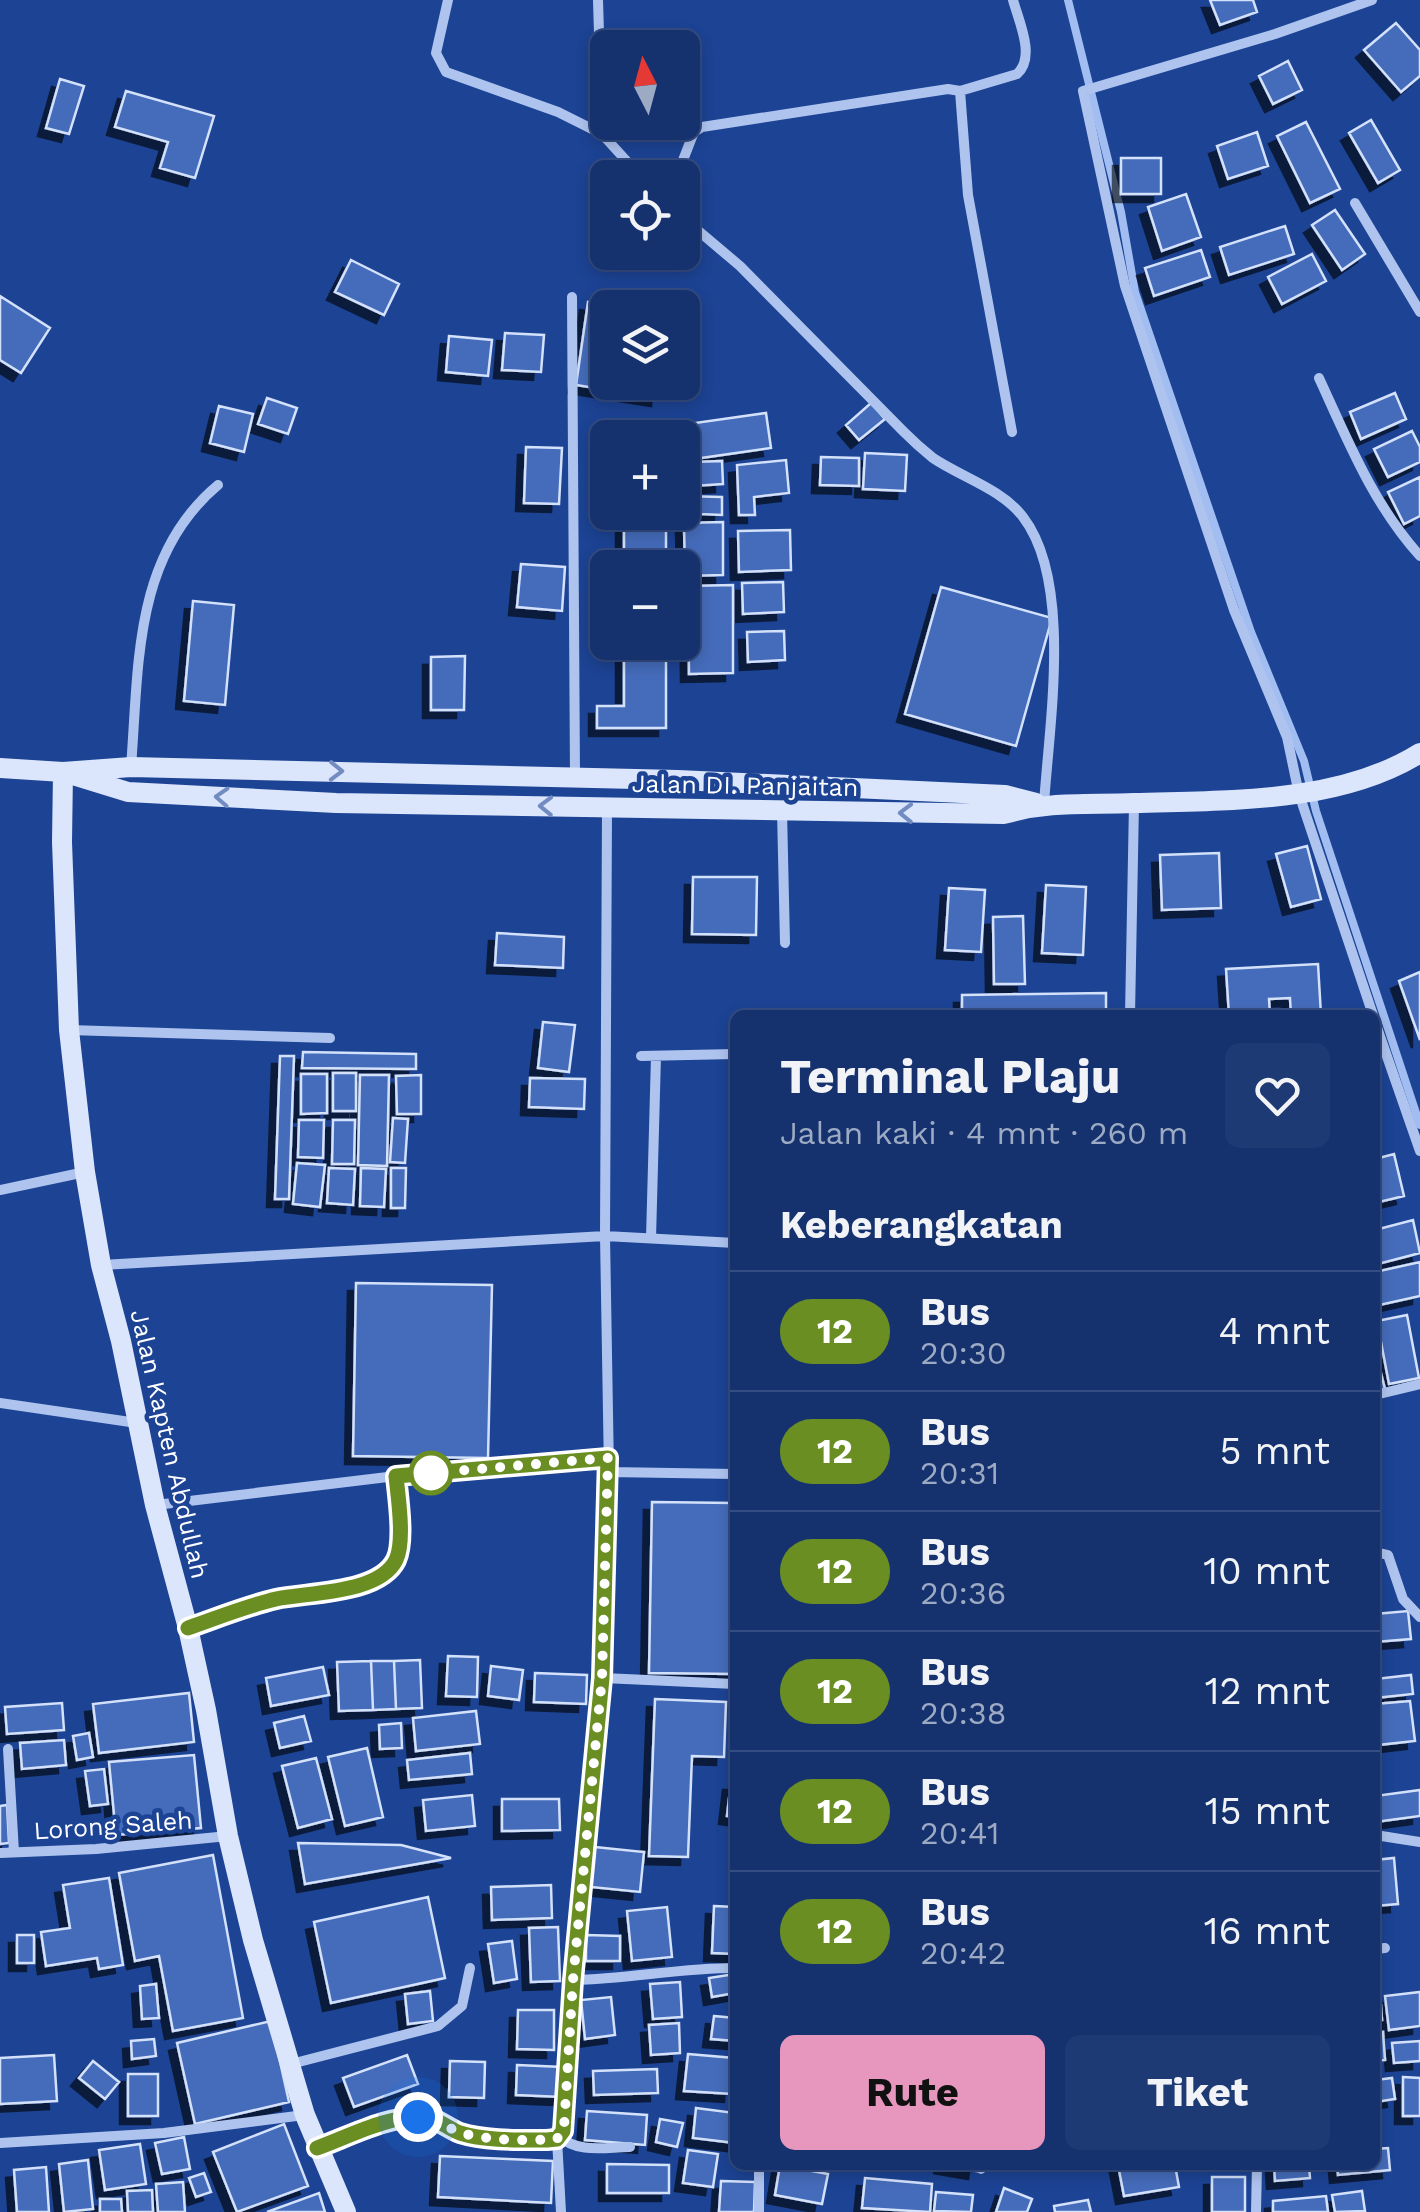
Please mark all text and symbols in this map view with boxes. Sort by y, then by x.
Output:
north arrow [590,30,700,140]
map controls [590,30,700,660]
button: locate [590,160,700,270]
button: layers [590,290,700,400]
button: + [590,420,700,530]
button: − [590,550,700,660]
one-way arrow [328,760,344,781]
street label: Jalan DI. Panjaitan [631,769,859,802]
one-way arrow [213,787,229,808]
one-way arrow [538,795,554,817]
one-way arrow [898,803,914,824]
button: heart [1225,1043,1330,1148]
text: Terminal Plaju [780,1048,1120,1105]
text: Jalan kaki · 4 mnt · 260 m [780,1114,1188,1152]
text: Keberangkatan [780,1203,1063,1247]
text: Bus [920,1290,990,1334]
street label: Jalan Kapten Abdullah [124,1307,215,1582]
text: 4 mnt [1218,1309,1330,1353]
text: 12 [817,1310,853,1352]
text: 20:30 [920,1334,1007,1372]
text: Bus [920,1410,990,1454]
text: 5 mnt [1220,1429,1330,1473]
text: 12 [817,1430,853,1472]
unlabelled marker [410,1452,452,1494]
text: 20:31 [920,1454,999,1492]
text: Bus [920,1530,990,1574]
text: 10 mnt [1203,1549,1330,1593]
text: 12 [817,1550,853,1592]
text: 20:36 [920,1574,1006,1612]
text: Bus [920,1650,990,1694]
text: 12 mnt [1205,1669,1330,1713]
text: 12 [817,1670,853,1712]
text: 20:38 [920,1694,1006,1732]
text: Bus [920,1770,990,1814]
text: 15 mnt [1205,1789,1330,1833]
text: 12 [817,1790,853,1832]
street label: Lorong Saleh [33,1805,193,1846]
text: 20:41 [920,1814,1000,1852]
text: Bus [920,1890,990,1934]
text: 16 mnt [1204,1909,1330,1953]
text: 12 [817,1910,853,1952]
text: 20:42 [920,1934,1006,1972]
button: Rute [780,2035,1045,2150]
button: Tiket [1065,2035,1330,2150]
your location [393,2092,443,2142]

